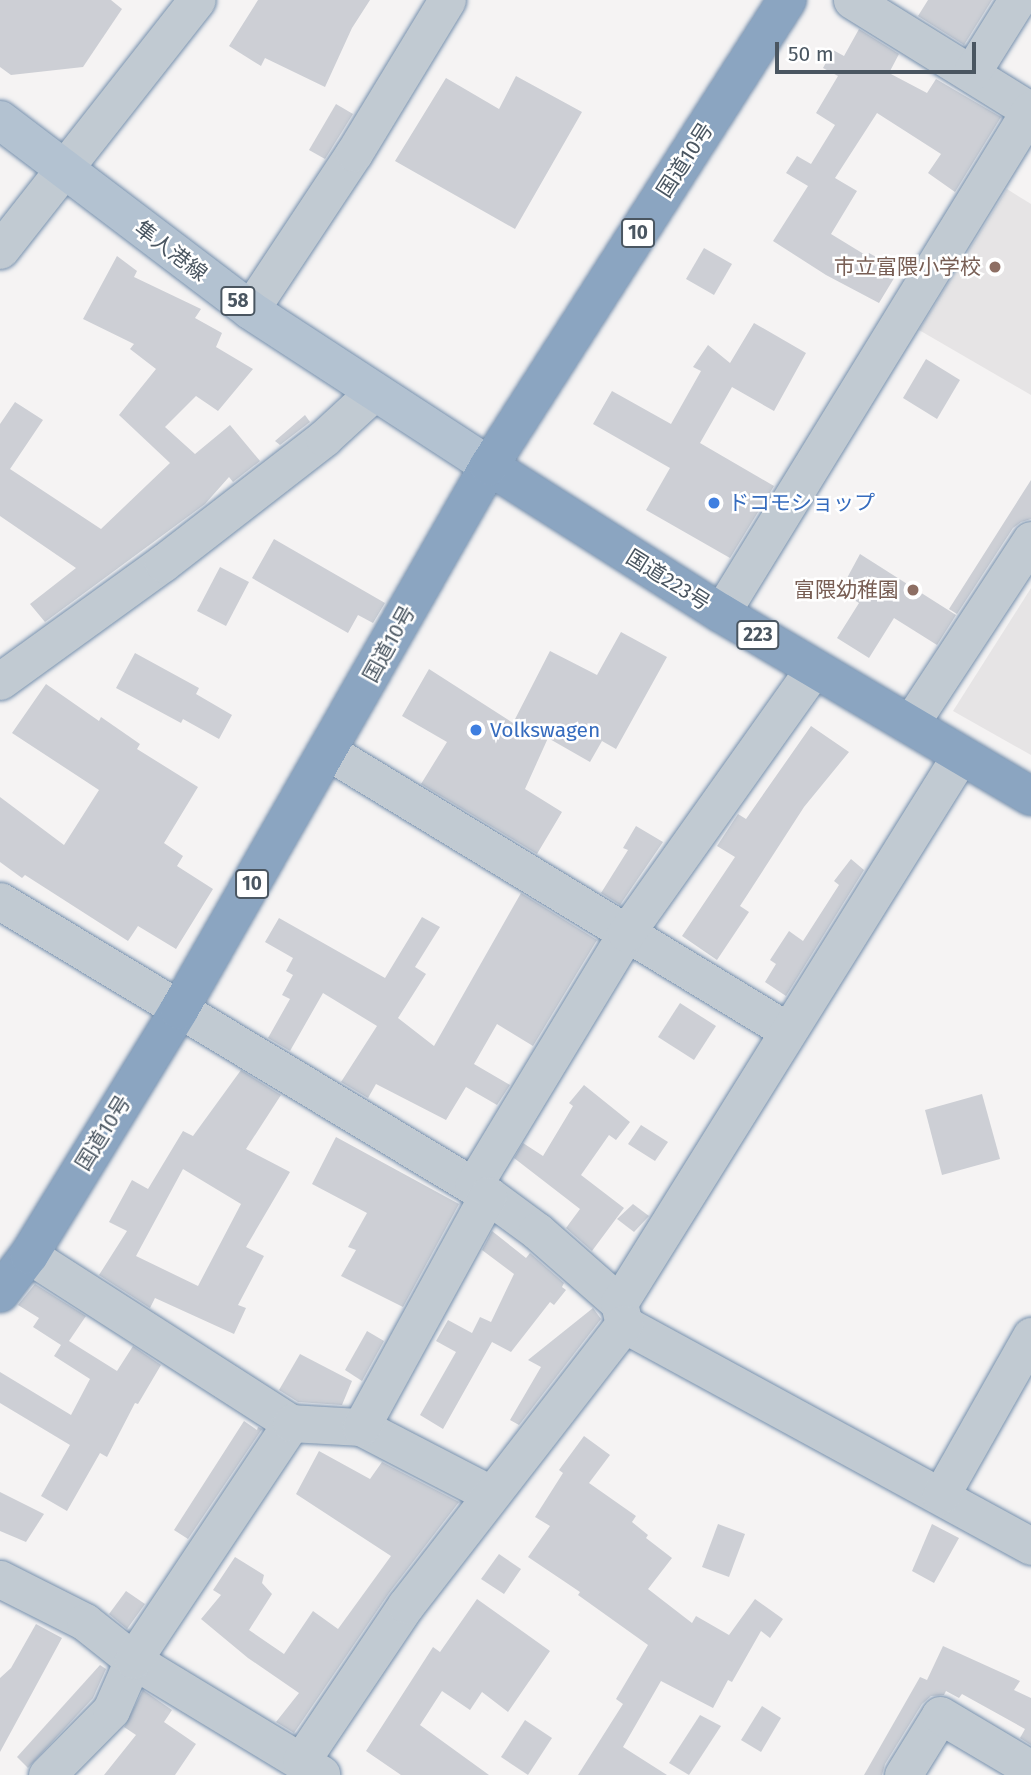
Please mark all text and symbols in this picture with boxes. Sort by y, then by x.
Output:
scale bar [779,28,980,72]
text: 50 m [788,41,834,67]
street label: 国道10号 [652,118,718,202]
street label: 隼人港線 [130,216,212,286]
road number: 10 [620,218,656,248]
place label: 市立富隈小学校 [834,254,981,280]
marker: 市立富隈小学校 [987,259,1003,275]
road number: 58 [219,286,257,316]
place label: ドコモショップ [728,490,875,516]
marker: ドコモショップ [706,495,722,511]
street label: 国道223号 [621,544,715,616]
place label: 富隈幼稚園 [794,577,899,603]
marker: 富隈幼稚園 [905,582,921,598]
street label: 国道10号 [358,601,420,687]
road number: 223 [735,620,781,650]
place label: Volkswagen [490,717,600,743]
marker: Volkswagen [468,722,484,738]
road number: 10 [234,869,270,900]
street label: 国道10号 [70,1091,136,1175]

